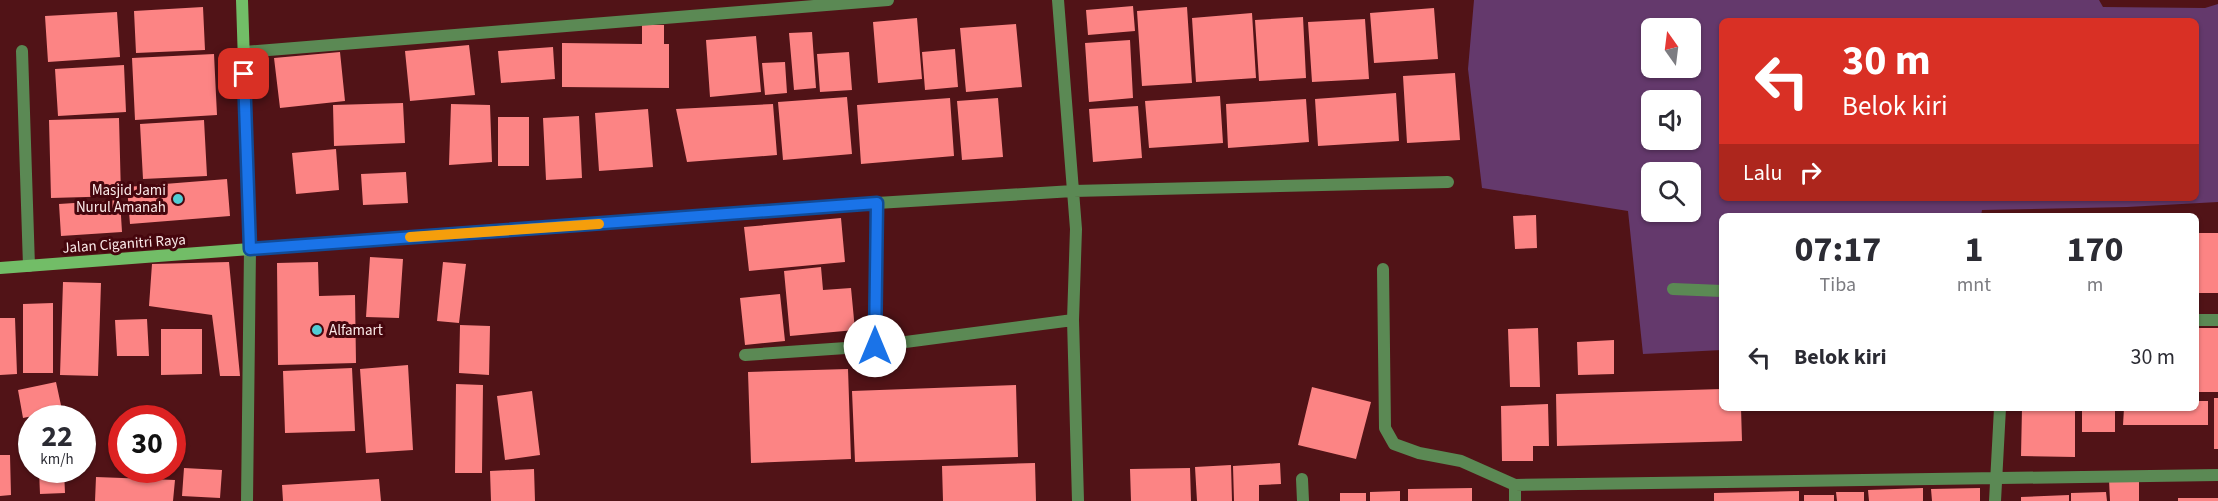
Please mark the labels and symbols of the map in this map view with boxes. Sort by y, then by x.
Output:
north arrow [1641,18,1701,78]
pin [218,48,269,99]
place label: Masjid Jami Nurul Amanah [76,180,166,218]
marker: Masjid Jami Nurul Amanah [171,192,185,206]
street label: Jalan Ciganitri Raya [62,229,186,259]
position arrow [843,314,907,378]
place label: Alfamart [329,320,383,341]
marker: Alfamart [310,323,324,337]
speed limit sign: 30 [108,405,186,483]

